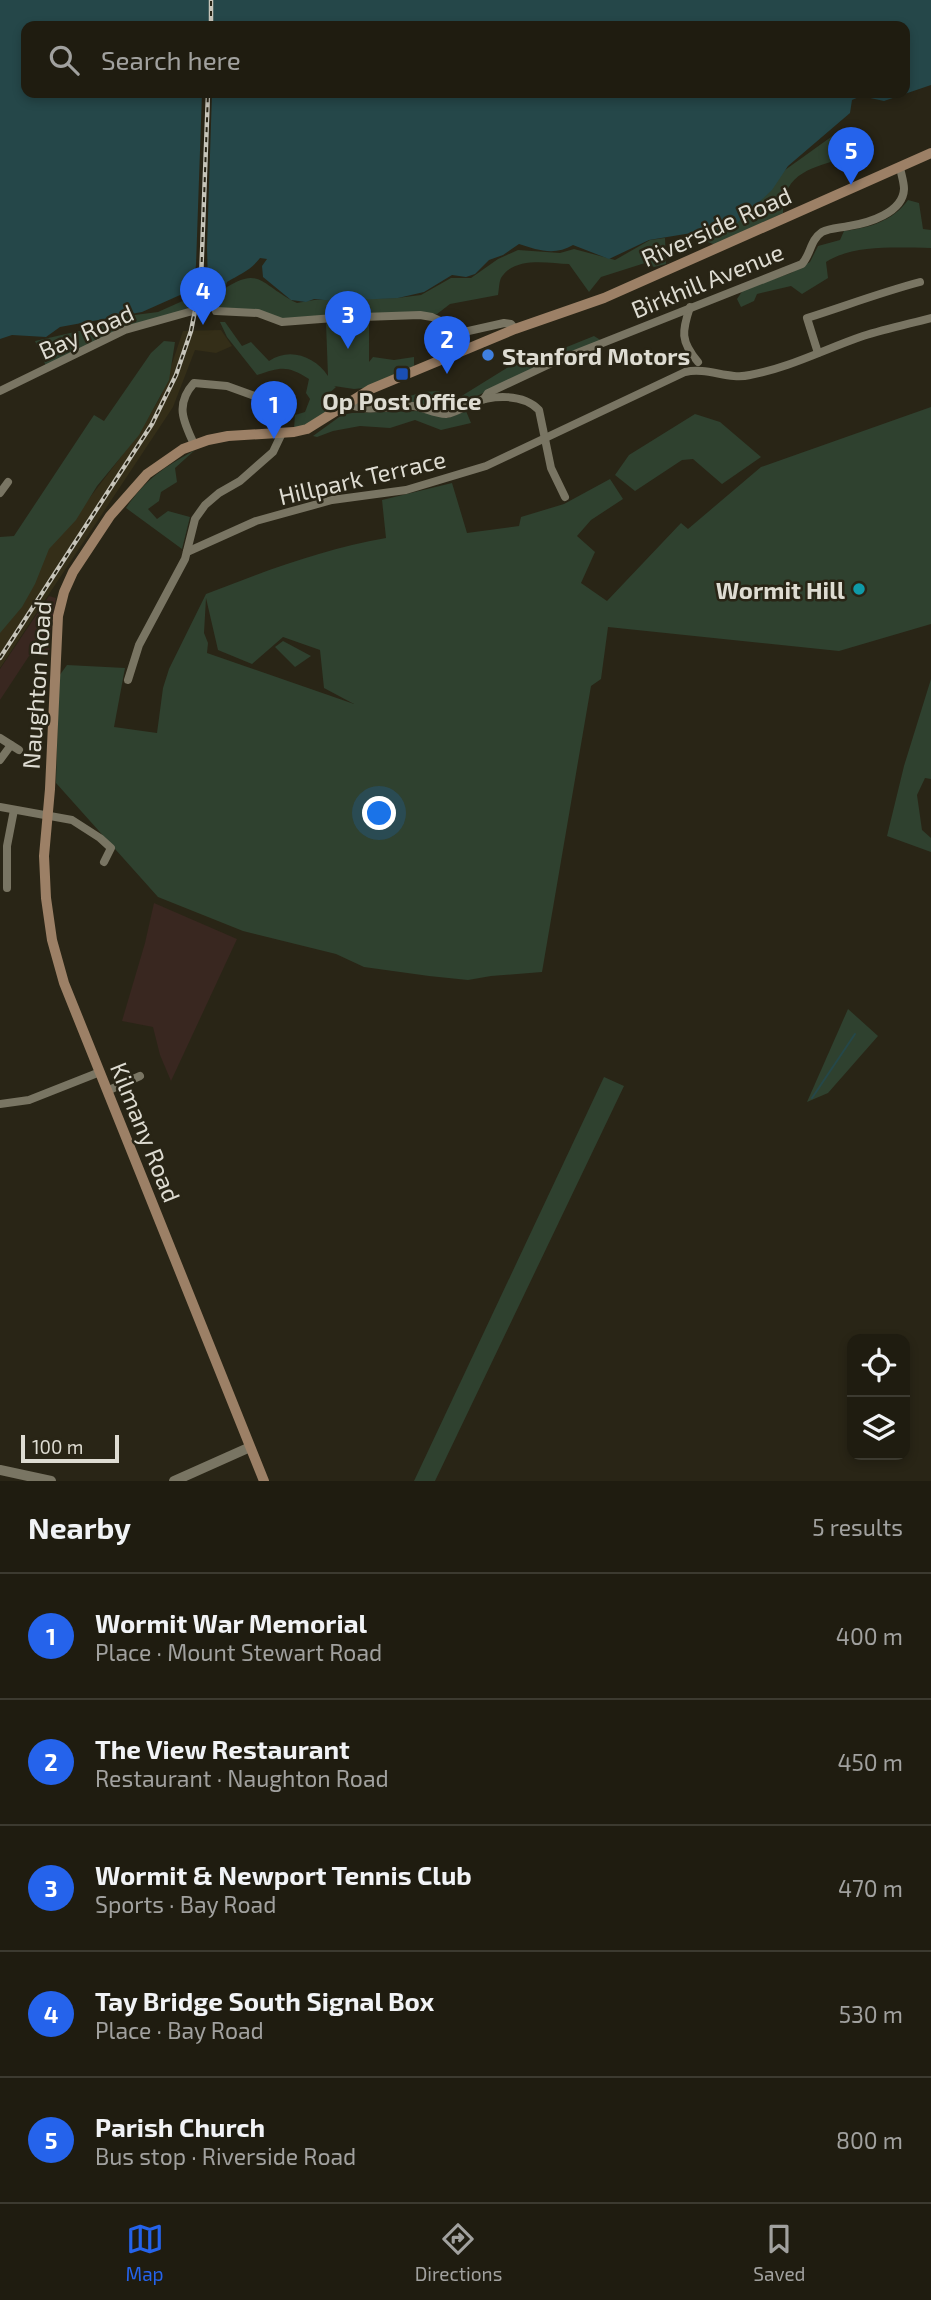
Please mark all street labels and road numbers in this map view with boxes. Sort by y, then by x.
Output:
street label: Riverside Road [636,180,796,272]
street label: Birkhill Avenue [627,236,787,324]
street label: Bay Road [34,297,138,365]
street label: Hillpark Terrace [276,444,448,510]
street label: Naughton Road [16,600,56,770]
street label: Kilmany Road [105,1058,187,1206]

